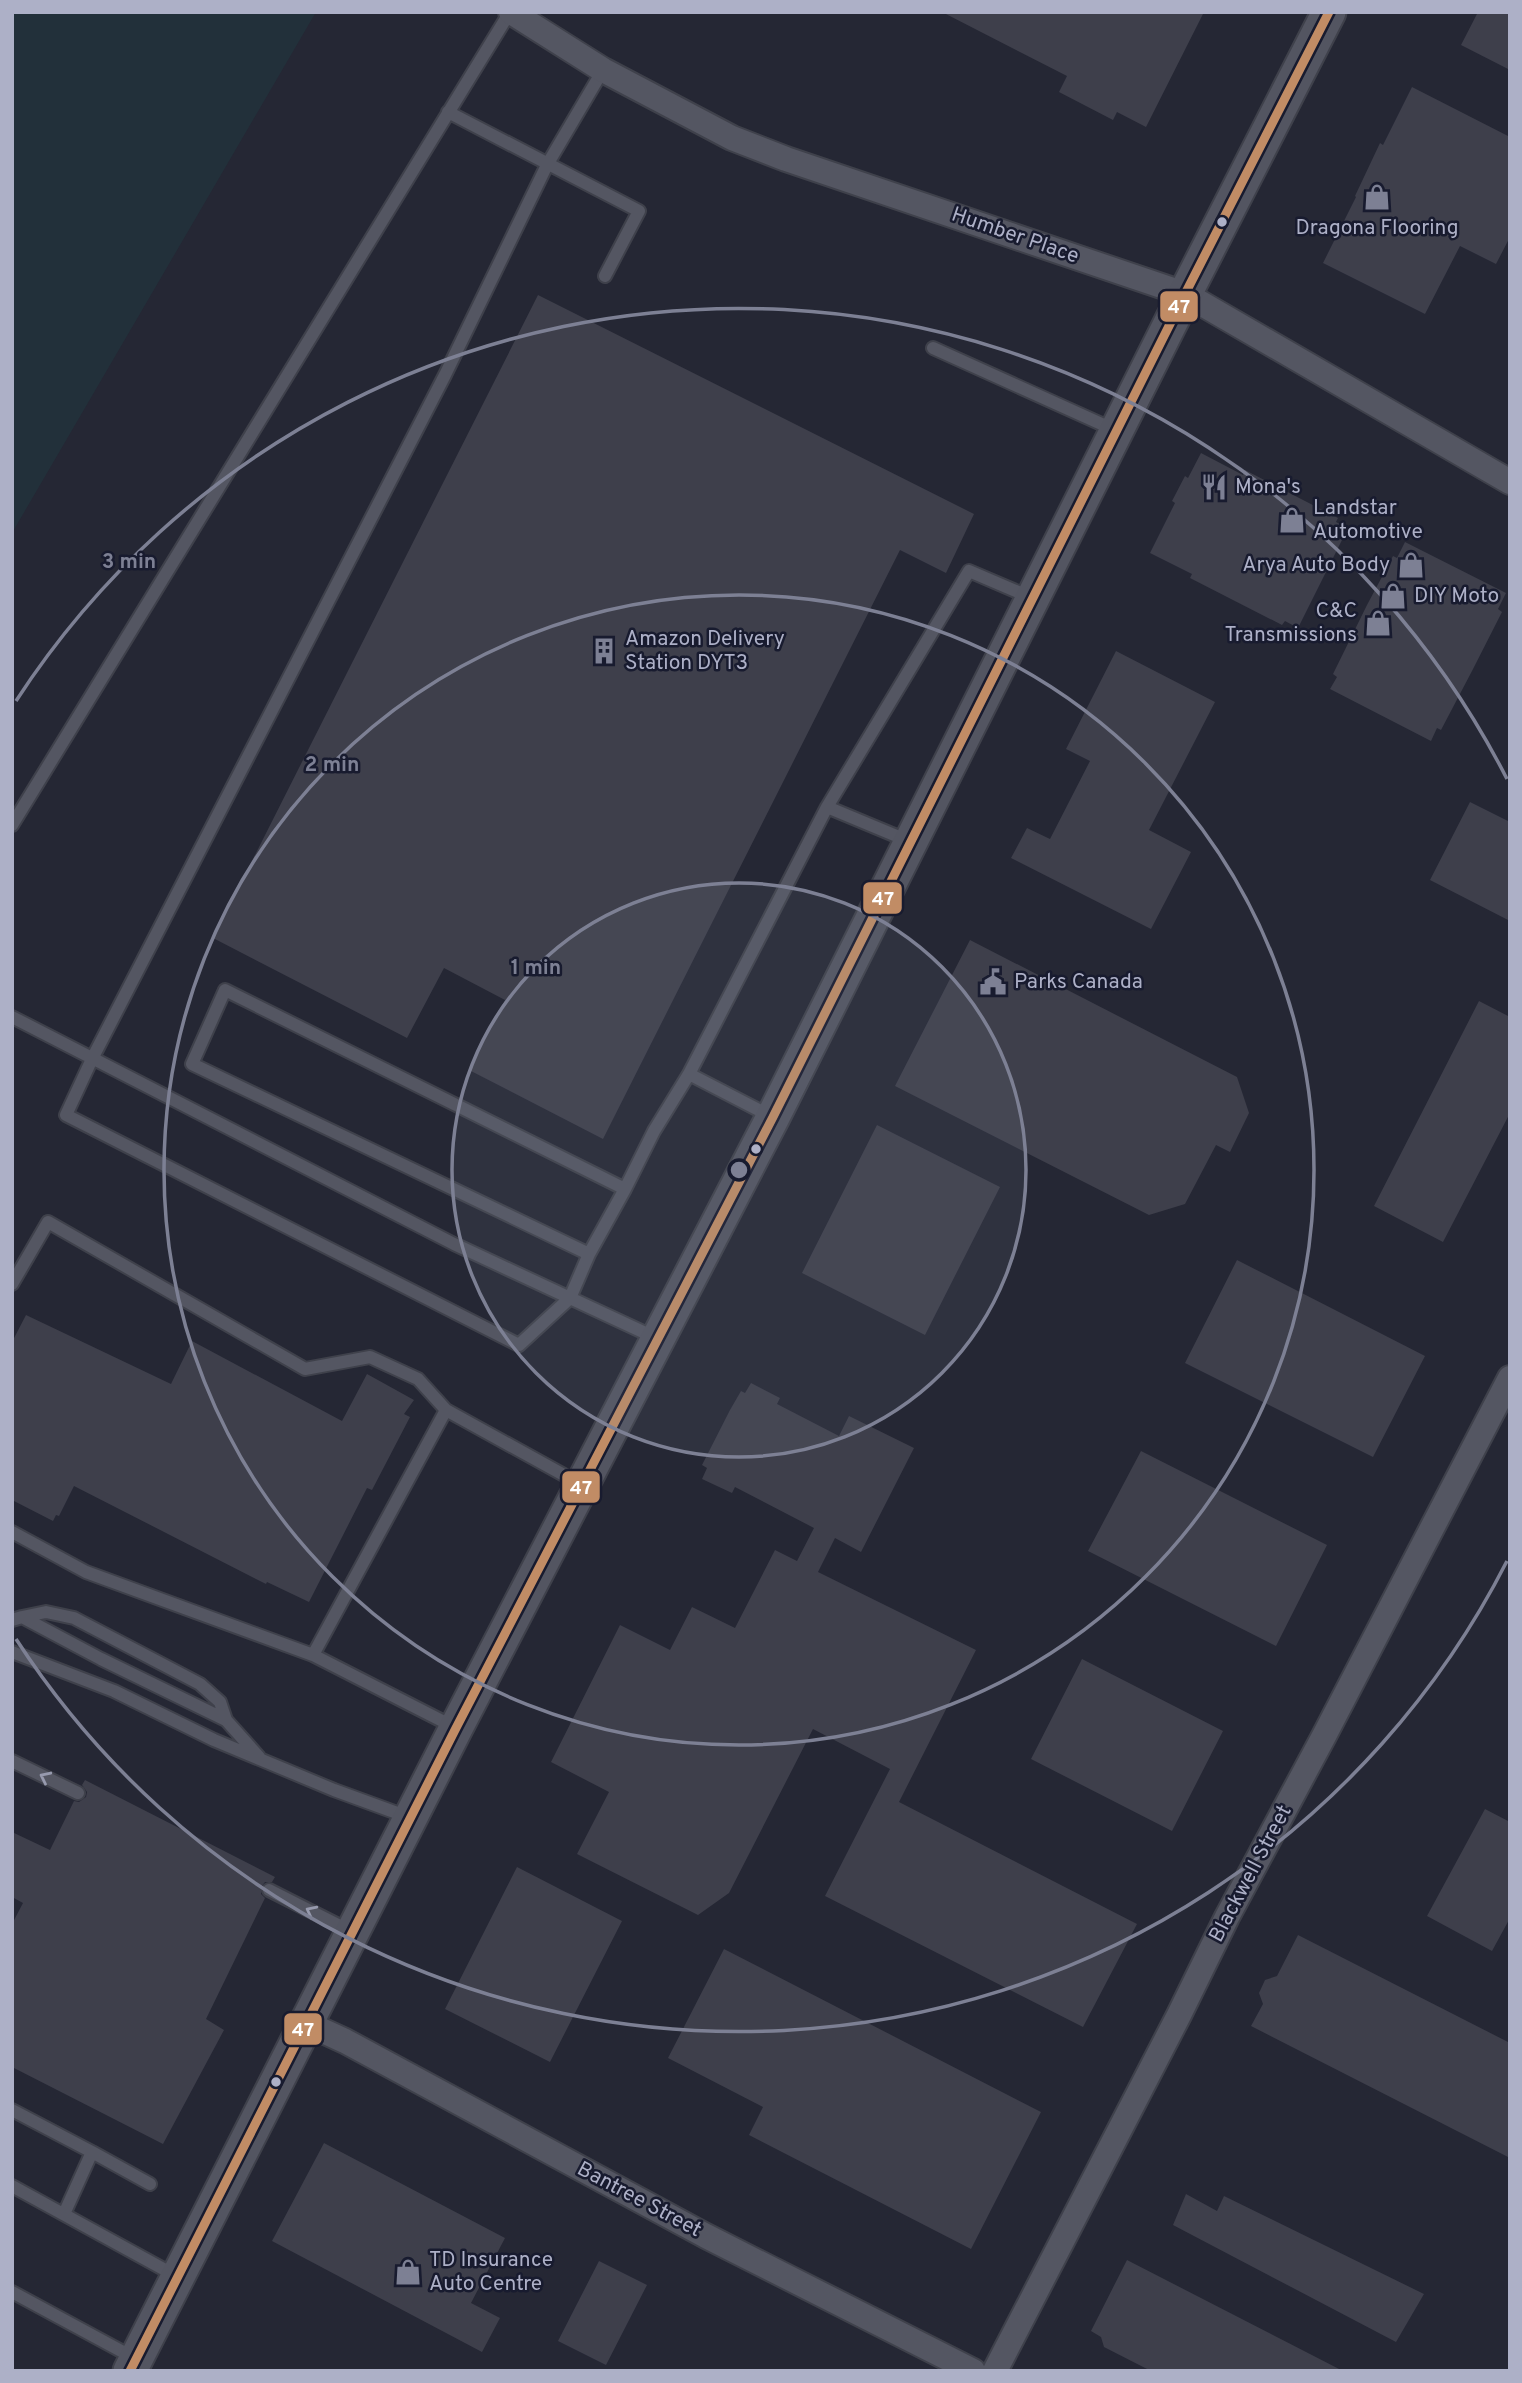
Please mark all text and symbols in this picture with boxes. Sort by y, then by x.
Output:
shop icon: Dragona Flooring [1362,182,1392,212]
street label: Humber Place [948,202,1082,270]
unlabelled marker [1215,215,1229,229]
place label: Dragona Flooring [1295,215,1459,242]
line badge: 47 [1159,290,1199,323]
text: 47 [1168,296,1190,320]
restaurant icon: Mona's [1199,472,1229,502]
place label: Mona's [1235,474,1301,501]
place label: Landstar Automotive [1313,495,1423,546]
shop icon: Landstar Automotive [1277,505,1307,535]
text: 3 min [102,549,156,576]
shop icon: Arya Auto Body [1396,550,1426,580]
place label: Arya Auto Body [1242,552,1390,579]
shop icon: DIY Moto [1378,581,1408,611]
place label: DIY Moto [1414,583,1499,610]
place label: C&C Transmissions [1224,598,1357,649]
shop icon: C&C Transmissions [1363,608,1393,638]
place label: Amazon Delivery Station DYT3 [625,626,785,677]
building icon: Amazon Delivery Station DYT3 [589,636,619,666]
text: 2 min [305,752,359,779]
line badge: 47 [862,881,903,915]
text: 47 [872,888,894,912]
text: 1 min [511,955,561,982]
public building icon: Parks Canada [978,967,1008,997]
place label: Parks Canada [1014,969,1143,996]
unlabelled marker [749,1142,763,1156]
centre of rings [727,1158,751,1182]
line badge: 47 [561,1470,601,1504]
text: 47 [570,1477,592,1501]
one-way arrow [40,1772,52,1786]
street label: Blackwell Street [1203,1801,1299,1947]
one-way arrow [306,1906,318,1920]
line badge: 47 [283,2012,323,2046]
text: 47 [292,2019,314,2043]
unlabelled marker [269,2075,283,2089]
street label: Bantree Street [572,2156,706,2244]
place label: TD Insurance Auto Centre [429,2247,553,2298]
shop icon: TD Insurance Auto Centre [393,2257,423,2287]

